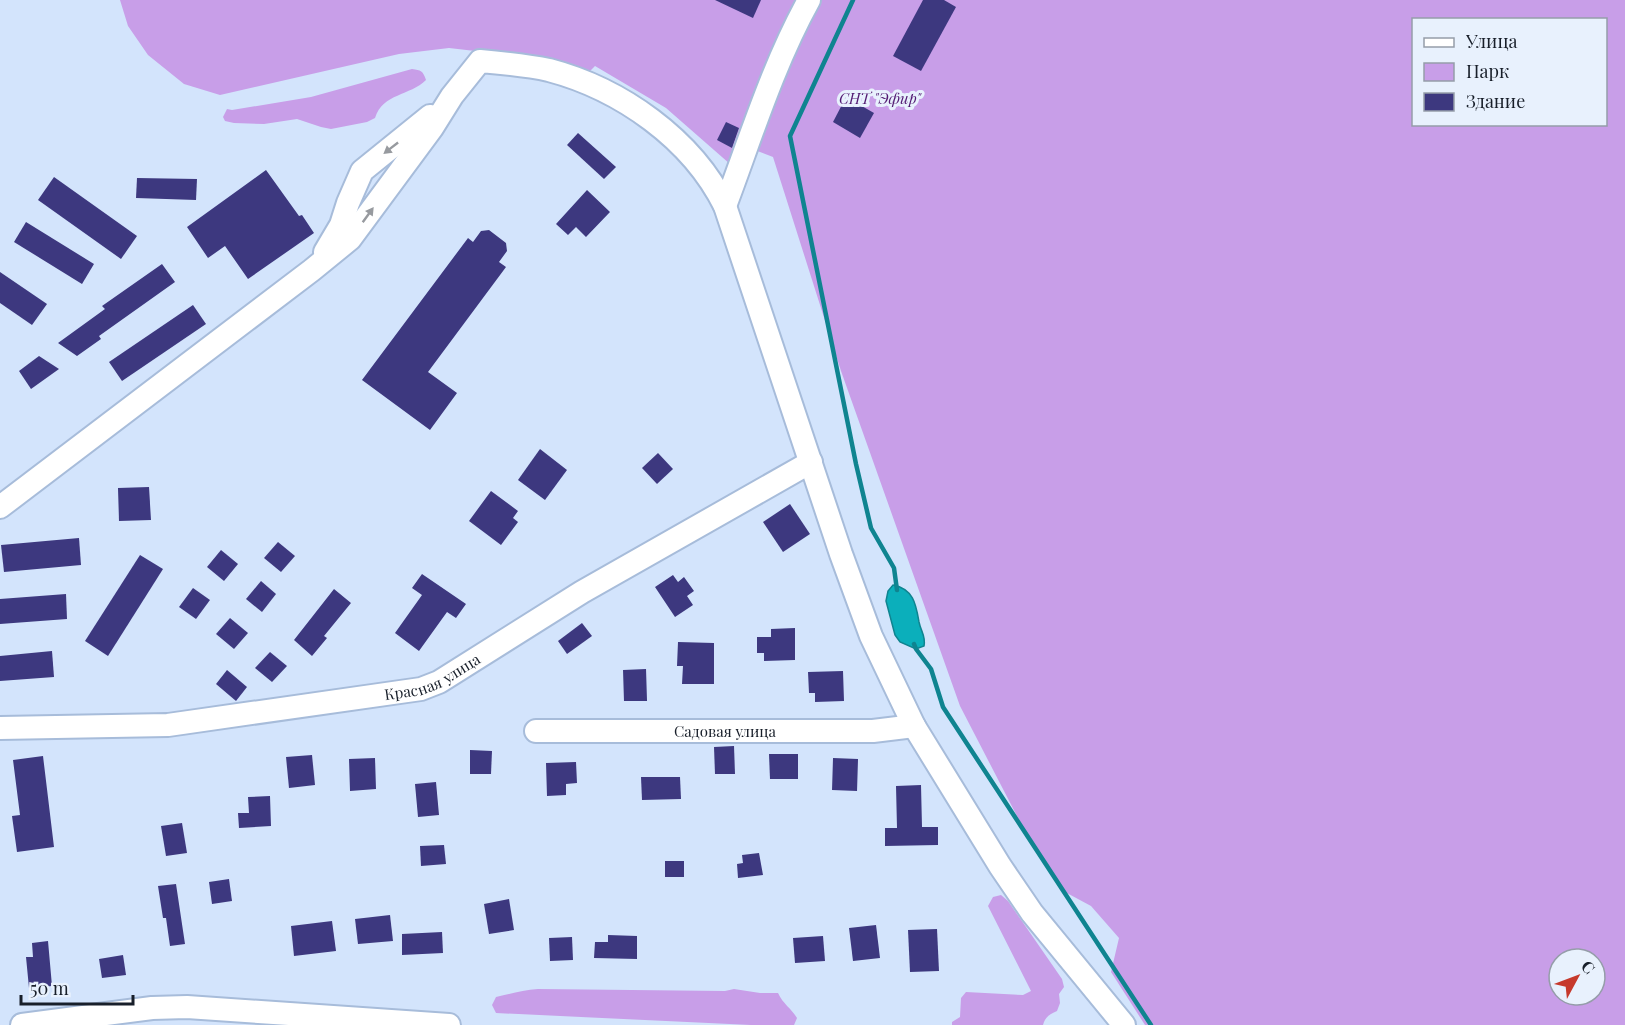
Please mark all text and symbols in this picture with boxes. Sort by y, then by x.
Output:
legend [1412,18,1607,126]
text: Улица [1465,29,1517,53]
text: Парк [1466,59,1509,83]
park label: СНТ "Эфир" [839,88,923,108]
text: Здание [1466,89,1525,113]
one-way arrow [383,141,399,154]
one-way arrow [362,207,374,223]
street label: Красная улица [383,649,484,704]
street label: Садовая улица [674,721,777,741]
north arrow [1547,947,1607,1007]
text: С [1577,956,1600,978]
scale bar [21,968,134,1006]
text: 50 m [30,976,69,1000]

